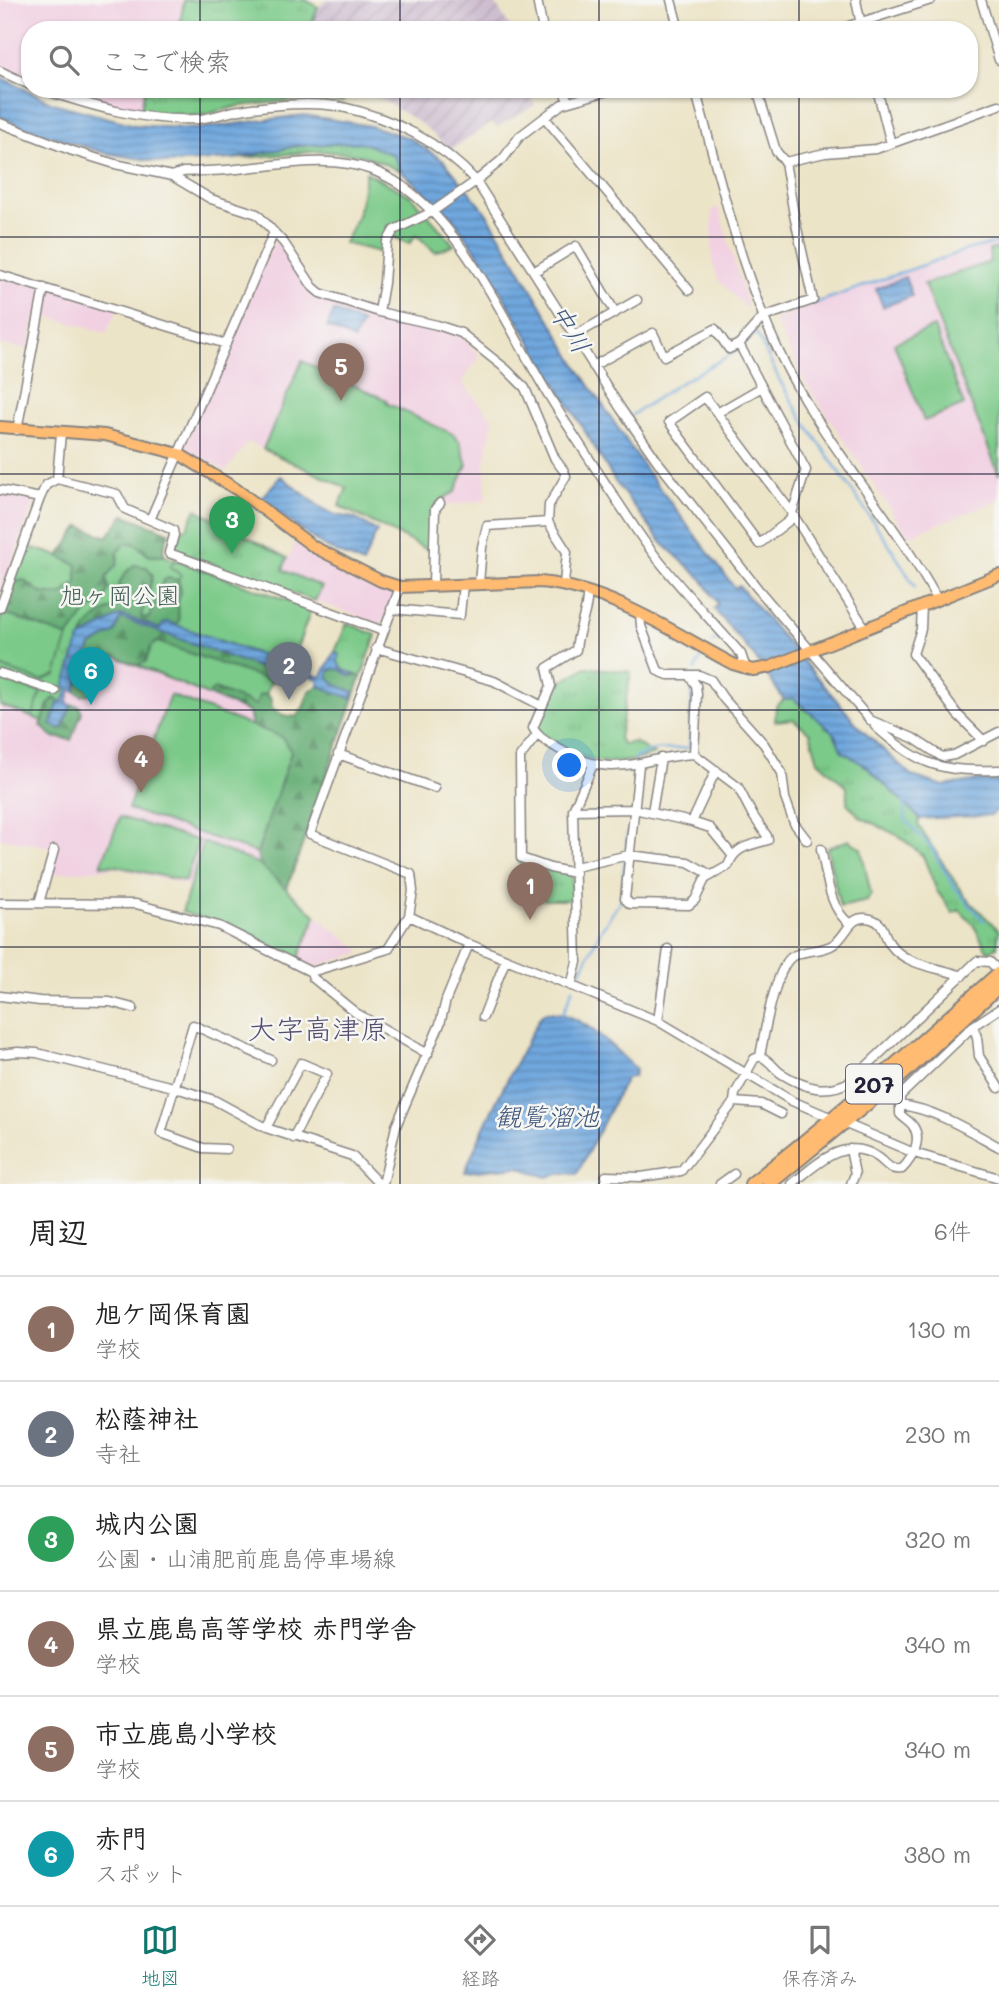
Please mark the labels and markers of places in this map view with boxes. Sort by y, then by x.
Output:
pin: 5 [318,343,364,401]
pin: 3 [209,496,255,554]
pin: 2 [266,642,312,700]
pin: 6 [68,647,114,705]
pin: 4 [118,735,164,793]
pin: 1 [507,862,553,920]

